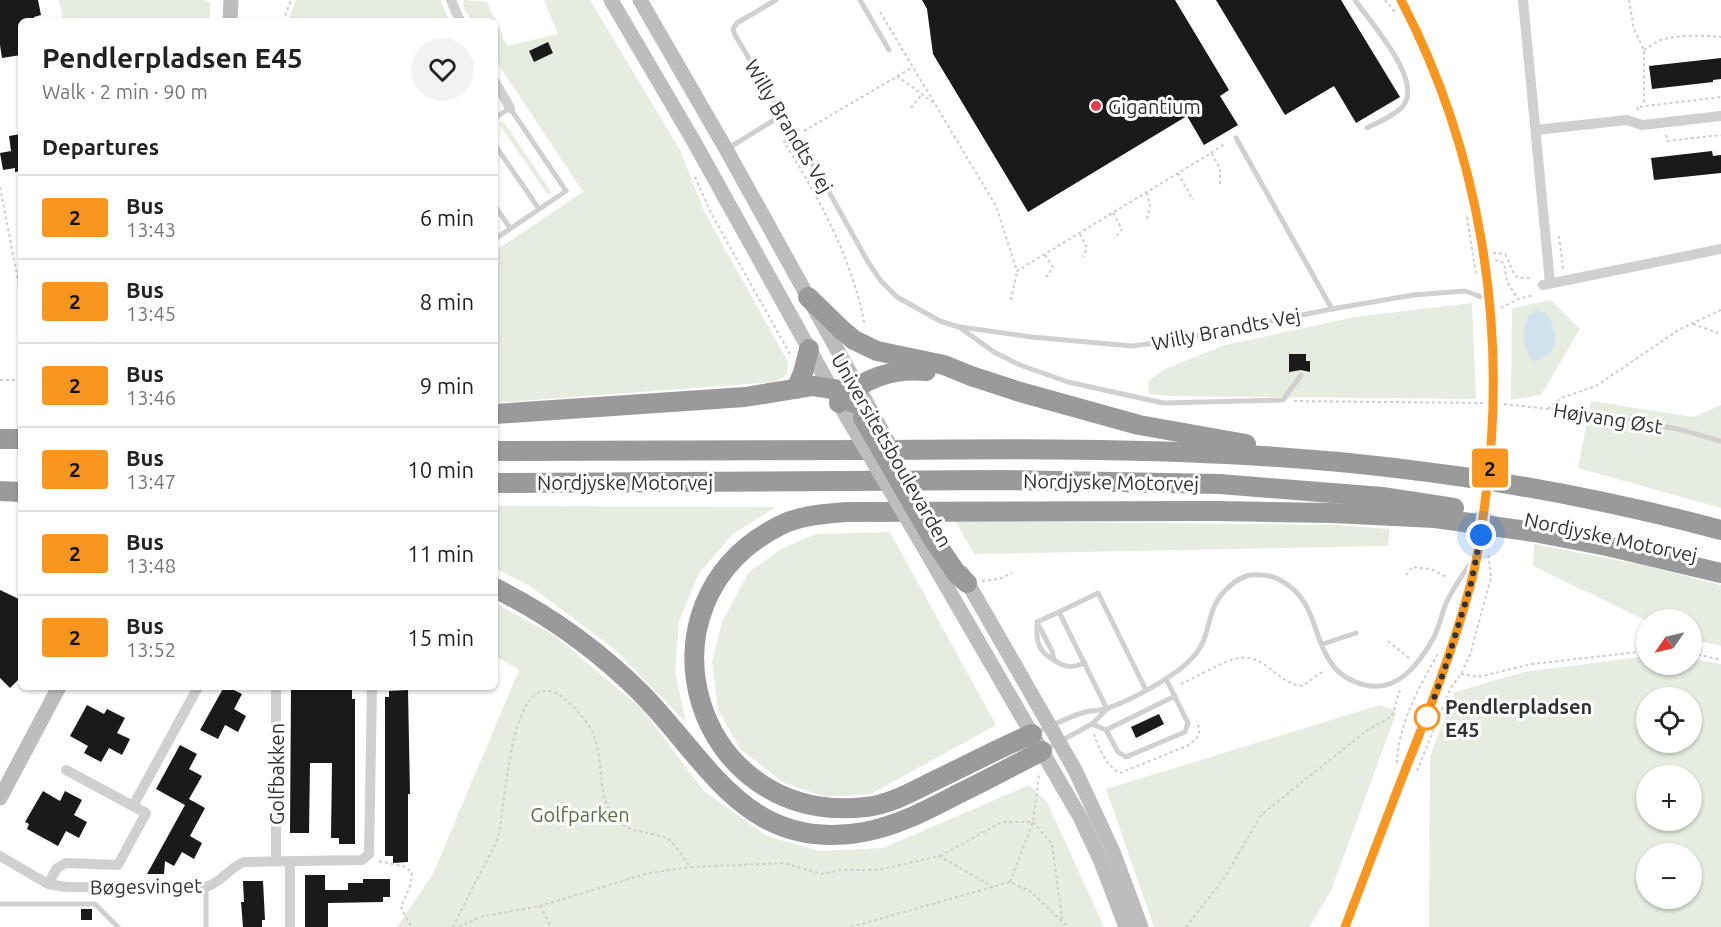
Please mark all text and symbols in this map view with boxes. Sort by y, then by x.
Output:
button: heart [411,38,474,101]
text: Pendlerpladsen E45 [42,42,303,73]
street label: Willy Brandts Vej [740,55,838,197]
text: Walk · 2 min · 90 m [42,80,208,103]
place label: Gigantium [1108,95,1201,118]
marker: Gigantium [1089,99,1103,113]
text: Departures [42,134,159,159]
text: Bus [126,193,164,218]
text: 2 [69,205,81,229]
text: 6 min [420,205,474,230]
text: 13:43 [126,218,176,241]
text: Bus [126,277,164,302]
text: 2 [69,289,81,313]
text: 8 min [420,289,474,314]
text: 13:45 [126,302,176,325]
street label: Willy Brandts Vej [1150,303,1302,355]
street label: Universitetsboulevarden [827,349,957,551]
text: Bus [126,361,164,386]
text: 2 [69,373,81,397]
text: 9 min [420,373,474,398]
text: 13:46 [126,386,176,409]
street label: Højvang Øst [1552,398,1664,438]
text: Bus [126,445,164,470]
line badge: 2 [1470,448,1510,488]
text: 2 [1484,456,1496,480]
text: 2 [69,457,81,481]
text: 10 min [407,457,474,482]
street label: Nordjyske Motorvej [1023,469,1199,495]
text: 13:47 [126,470,176,493]
street label: Nordjyske Motorvej [537,471,713,494]
street label: Nordjyske Motorvej [1523,507,1699,567]
your location [1466,520,1496,550]
text: Bus [126,529,164,554]
text: 2 [69,541,81,565]
text: 11 min [407,541,474,566]
text: 13:48 [126,554,176,577]
north arrow [1636,609,1702,675]
map controls [1636,609,1702,909]
text: Bus [126,613,164,638]
text: 2 [69,625,81,649]
text: 15 min [407,625,474,650]
text: 13:52 [126,638,176,661]
button: locate [1636,687,1702,753]
place label: Pendlerpladsen E45 [1445,695,1592,741]
marker: Pendlerpladsen E45 [1414,704,1440,730]
street label: Golfbakken [265,723,288,825]
button: + [1636,765,1702,831]
park label: Golfparken [530,803,630,826]
button: − [1636,843,1702,909]
street label: Bøgesvinget [90,874,202,898]

